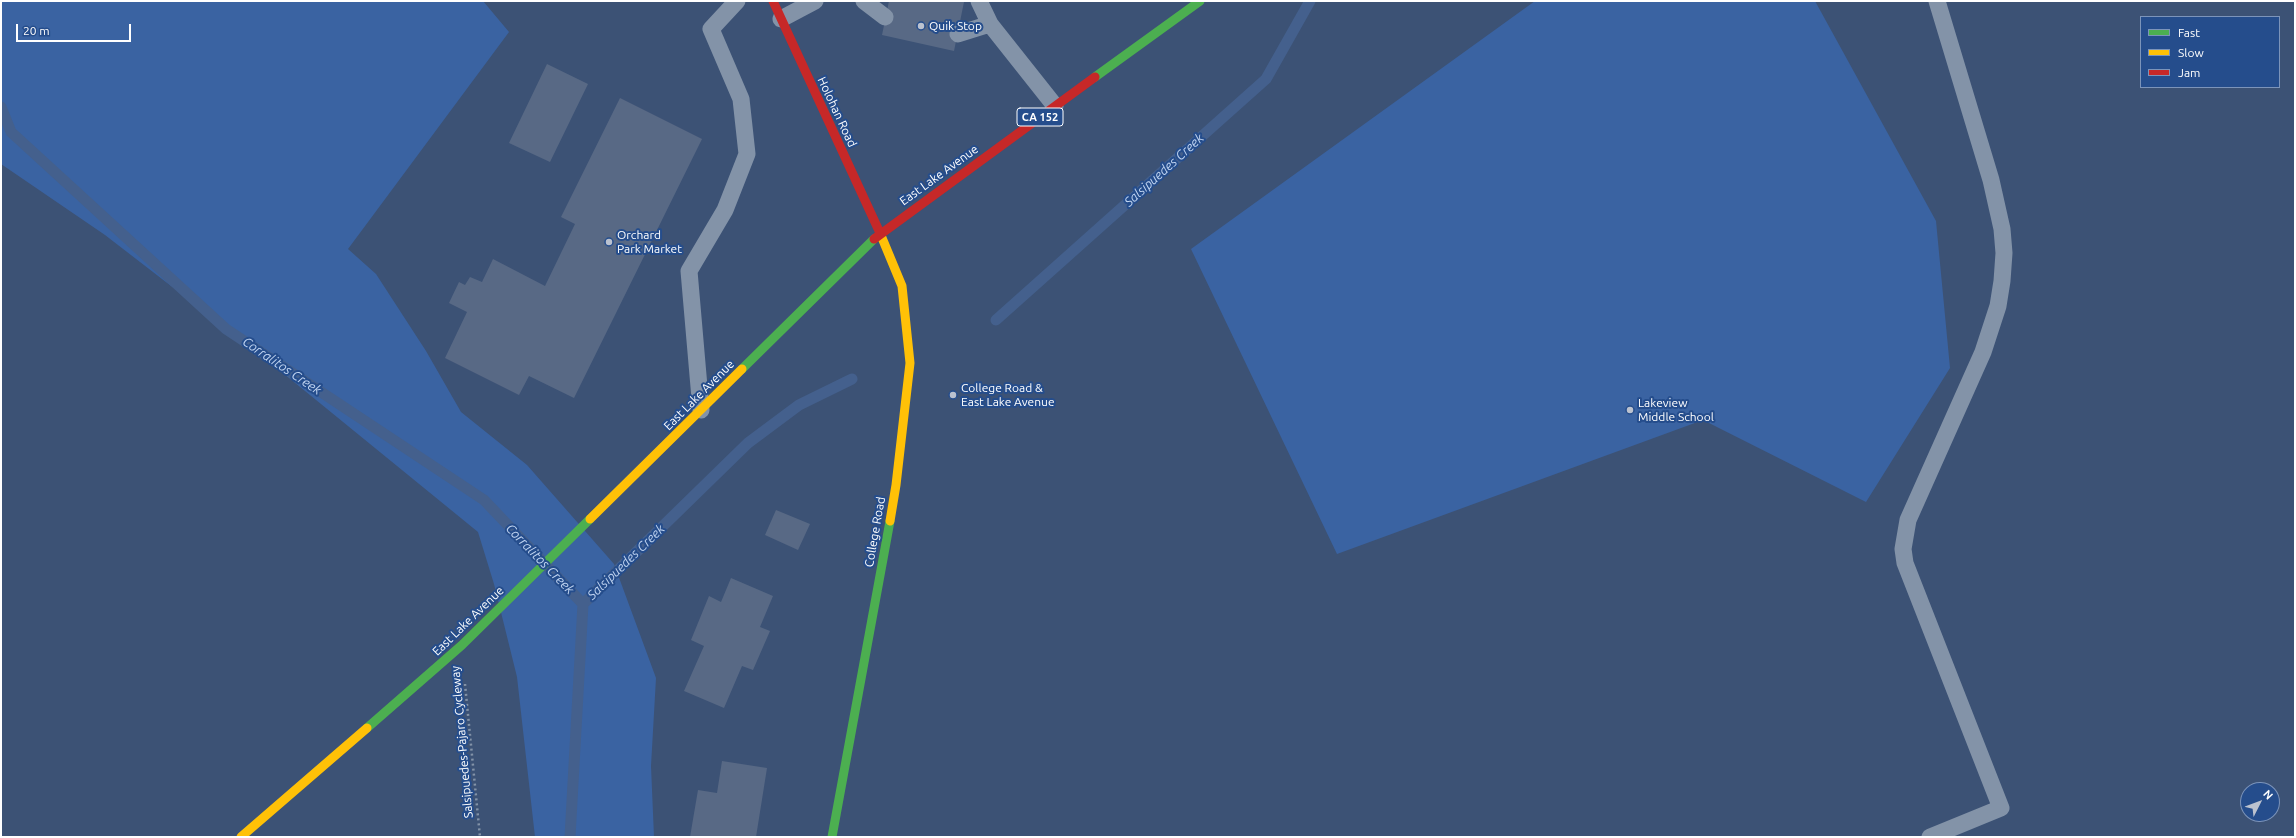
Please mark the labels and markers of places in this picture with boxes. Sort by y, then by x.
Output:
place label: Quik Stop [929,19,982,33]
marker: Quik Stop [916,21,926,31]
place label: Orchard Park Market [617,228,682,256]
marker: Orchard Park Market [604,237,614,247]
place label: College Road & East Lake Avenue [961,381,1055,409]
marker: College Road & East Lake Avenue [948,390,958,400]
place label: Lakeview Middle School [1638,396,1714,424]
marker: Lakeview Middle School [1625,405,1635,415]

